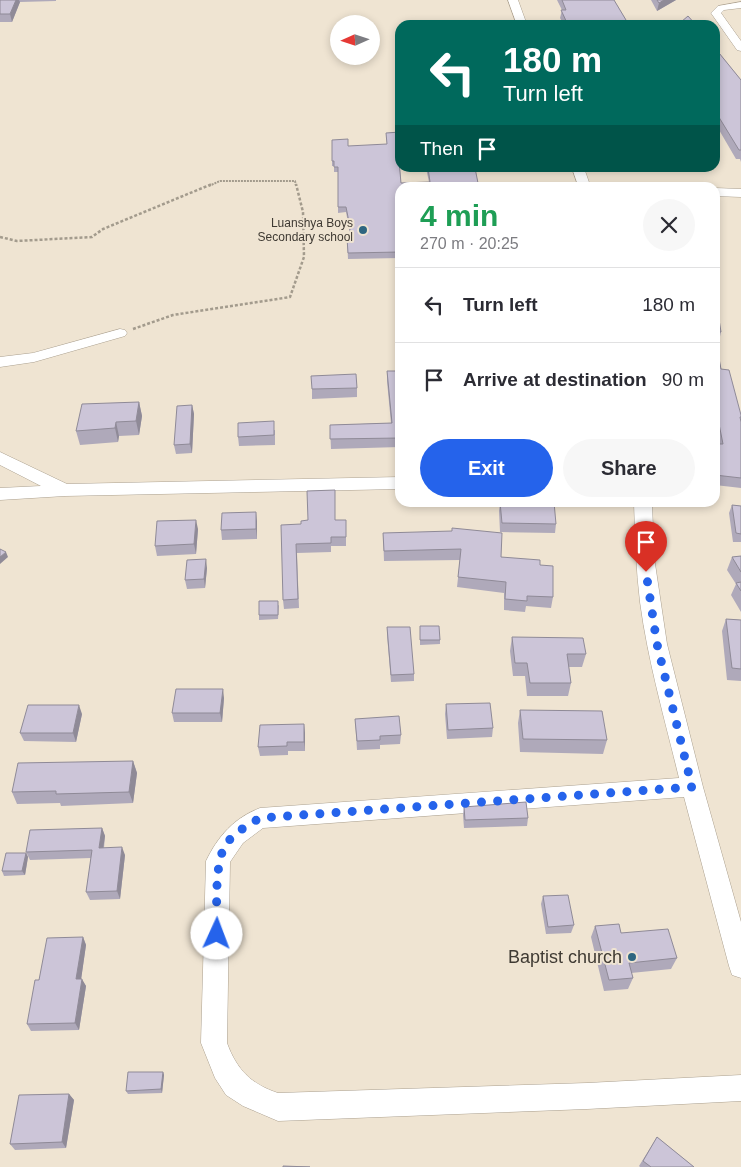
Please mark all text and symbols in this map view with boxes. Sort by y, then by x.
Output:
north arrow [330,15,380,65]
map controls [330,15,380,65]
icon: left [420,40,485,105]
text: 180 m [503,40,602,79]
text: Turn left [503,81,583,106]
icon: arrive [473,135,501,163]
text: Then [420,138,463,159]
text: 4 min [420,199,498,232]
button: close [643,199,695,251]
place label: Luanshya Boys Secondary school [258,216,353,244]
marker: Luanshya Boys Secondary school [357,224,369,236]
text: 270 m · 20:25 [420,235,519,252]
icon: left [420,291,448,319]
text: Turn left [463,294,538,315]
text: 180 m [642,294,695,315]
icon: arrive [420,366,448,394]
text: Arrive at destination [463,369,647,390]
text: 90 m [662,369,704,390]
button: Exit [420,439,553,497]
button: Share [563,439,695,497]
pin [625,521,667,572]
icon: arrive [632,528,660,556]
position arrow [190,907,242,959]
place label: Baptist church [508,947,622,967]
marker: Baptist church [626,951,638,963]

